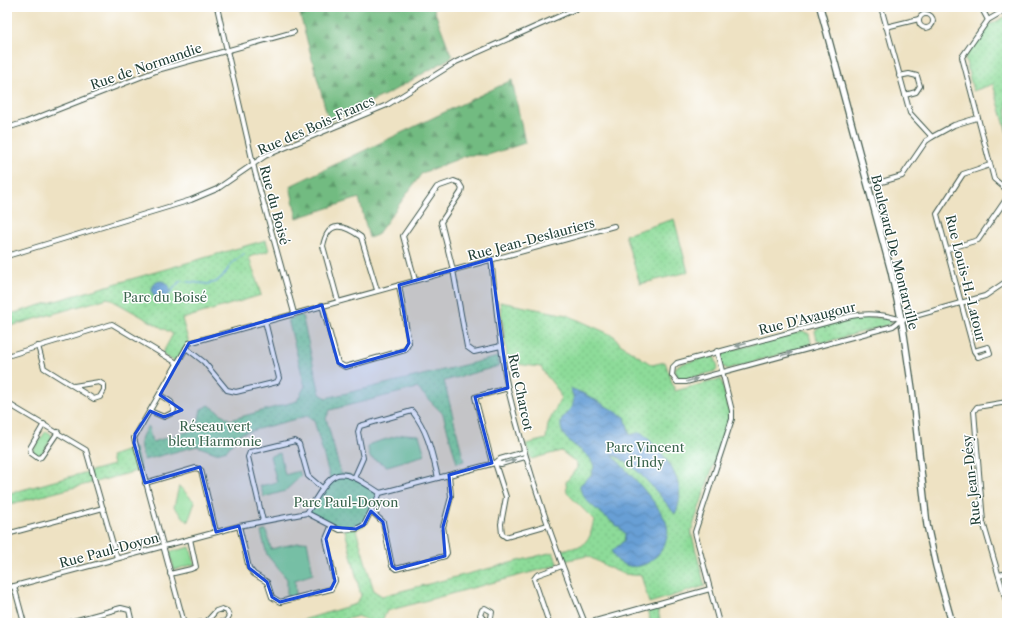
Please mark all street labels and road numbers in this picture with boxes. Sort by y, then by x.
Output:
street label: Rue de Normandie [88,39,204,93]
street label: Rue des Bois-Francs [255,92,377,158]
street label: Rue du Boisé [257,164,293,246]
street label: Boulevard De Montarville [868,173,922,331]
street label: Rue Louis-H.-Latour [943,213,990,344]
street label: Rue Jean-Deslauriers [466,214,597,264]
street label: Rue D'Avaugour [757,298,858,338]
street label: Rue Charcot [505,352,537,432]
street label: Rue Jean-Désy [958,433,984,526]
street label: Rue Paul-Doyon [58,529,160,571]

